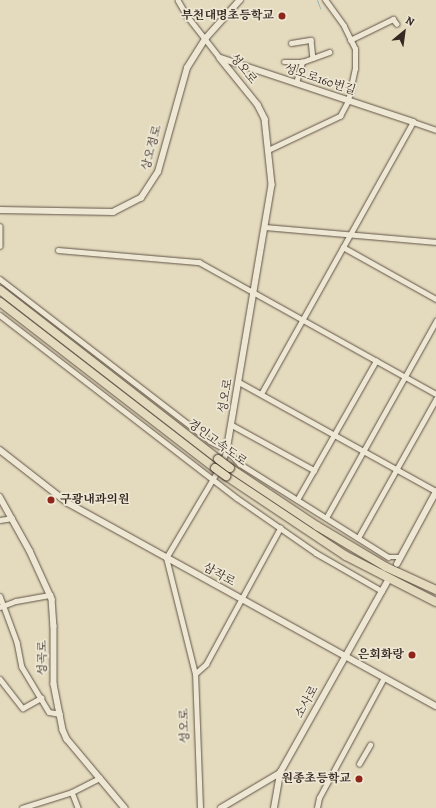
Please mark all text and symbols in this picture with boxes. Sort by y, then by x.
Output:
place label: 부천대명초등학교 [181,9,274,23]
marker: 부천대명초등학교 [277,11,287,21]
north arrow [384,12,424,52]
text: N [403,13,417,30]
street label: 성오로 [226,51,260,87]
street label: 성오로160번길 [283,62,357,98]
street label: 상오정로 [139,124,165,172]
street label: 성오로 [216,378,236,414]
street label: 경인고속도로 [185,417,249,469]
place label: 구광내과의원 [60,493,130,507]
marker: 구광내과의원 [45,494,57,506]
street label: 삼작로 [200,560,238,590]
street label: 성곡로 [36,641,50,675]
place label: 은회화랑 [358,648,404,662]
marker: 은회화랑 [407,650,417,660]
street label: 소사로 [292,683,322,721]
street label: 성오로 [177,708,193,744]
place label: 원종초등학교 [281,772,351,786]
marker: 원종초등학교 [354,774,364,784]

